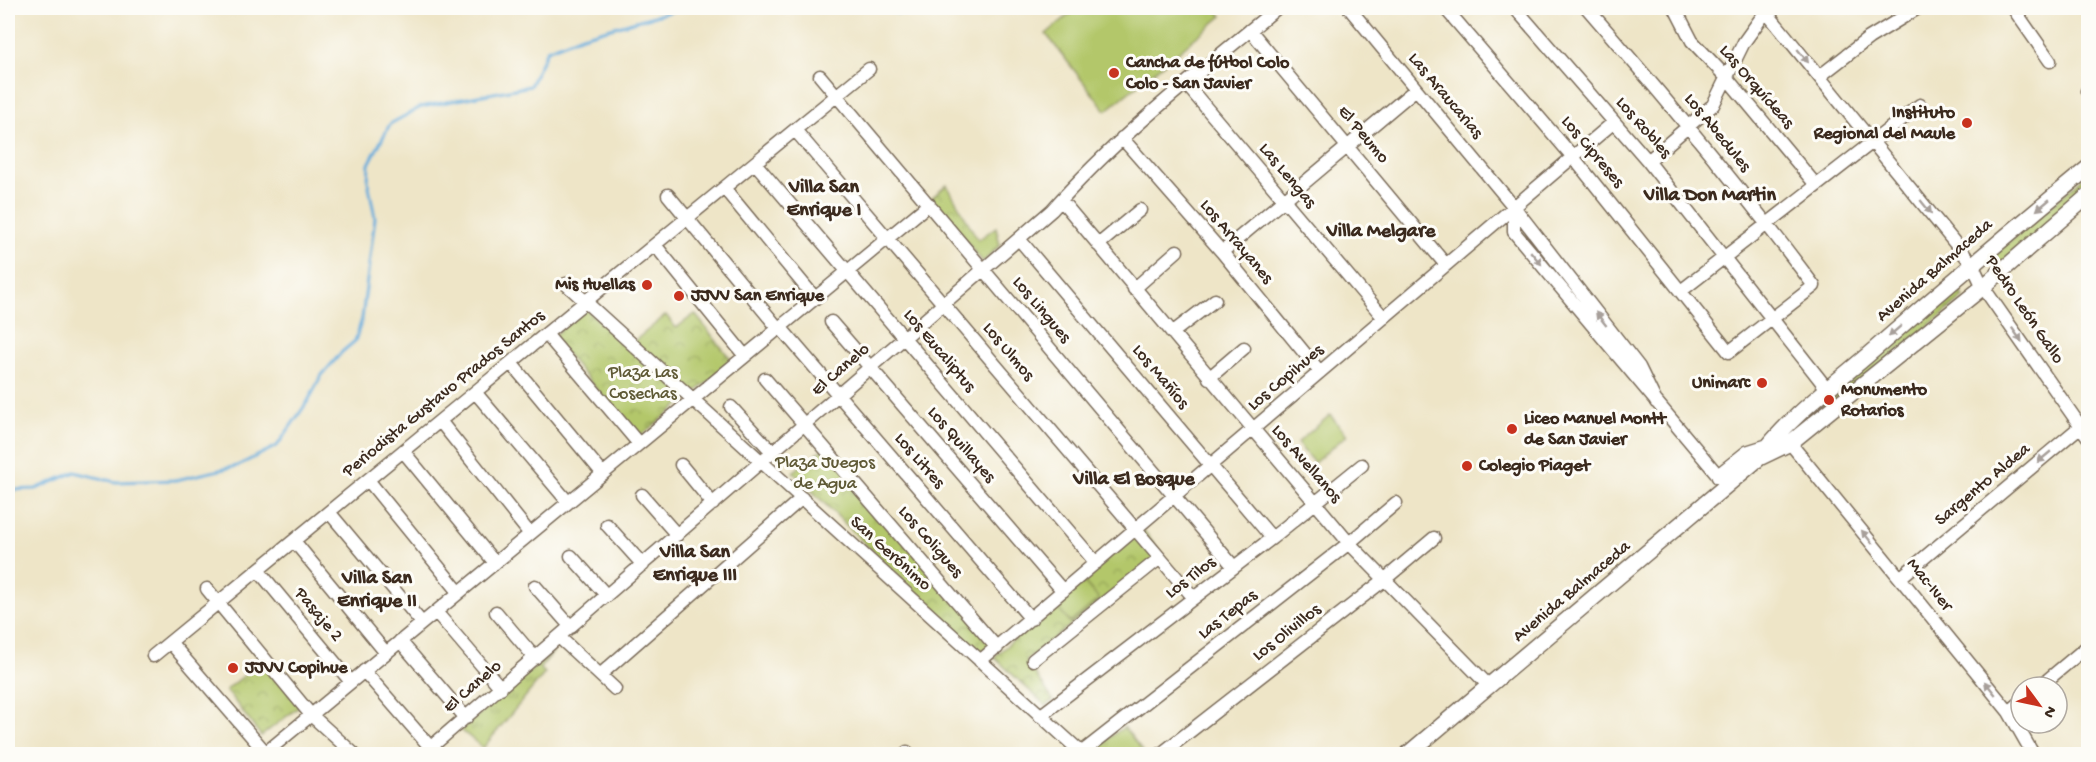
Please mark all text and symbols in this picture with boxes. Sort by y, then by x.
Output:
street label: Las Orquídeas [1714,41,1799,134]
one-way arrow [1797,48,1809,63]
street label: Las Araucarias [1403,49,1488,144]
place label: Cancha de fútbol Colo Colo - San Javier [1125,53,1290,95]
marker: Cancha de fútbol Colo Colo - San Javier [1107,66,1121,80]
street label: Los Abedules [1679,89,1756,178]
street label: Los Robles [1610,93,1676,164]
street label: El Peumo [1333,102,1393,168]
place label: Instituto Regional del Maule [1813,103,1956,145]
street label: Los Cipreses [1556,112,1629,193]
marker: Instituto Regional del Maule [1960,116,1974,130]
street label: Las Lengas [1254,139,1321,214]
district label: Villa San Enrique I [787,177,861,223]
district label: Villa Don Martin [1643,185,1776,208]
street label: Los Arrayanes [1195,196,1278,289]
one-way arrow [1919,199,1932,214]
one-way arrow [2036,199,2051,211]
street label: Avenida Balmaceda [1873,214,1998,327]
district label: Villa Melgare [1326,221,1436,244]
one-way arrow [1529,250,1542,265]
street label: Pedro León Gallo [1979,251,2068,368]
street label: Los Lingues [1007,272,1076,349]
place label: Mis Huellas [555,275,636,296]
marker: Mis Huellas [640,278,654,292]
place label: JJVV San Enrique [690,286,825,307]
marker: JJVV San Enrique [672,289,686,303]
street label: Periodista Gustavo Prados Santos [338,305,550,483]
street label: Los Eucaliptus [898,305,981,398]
one-way arrow [1595,311,1607,326]
street label: Los Ulmos [977,318,1039,387]
one-way arrow [1887,325,1903,338]
one-way arrow [2011,326,2023,342]
street label: El Canelo [808,339,874,401]
street label: Los Copihues [1244,339,1329,416]
street label: Los Mañíos [1127,340,1194,415]
park label: Plaza Las Cosechas [607,363,679,405]
place label: Unimarc [1692,373,1751,394]
marker: Unimarc [1755,376,1769,390]
place label: Monumento Rotarios [1840,380,1928,422]
marker: Monumento Rotarios [1822,393,1836,407]
street label: Los Quillayes [922,403,1001,488]
place label: Liceo Manuel Montt de San Javier [1524,409,1667,451]
street label: Los Avellanos [1266,420,1347,509]
marker: Liceo Manuel Montt de San Javier [1505,422,1519,436]
street label: Los Litres [889,429,950,494]
street label: Sargento Aldea [1931,438,2036,531]
one-way arrow [2037,450,2052,463]
park label: Plaza Juegos de Agua [774,453,876,495]
place label: Colegio Piaget [1478,456,1591,477]
marker: Colegio Piaget [1460,459,1474,473]
district label: Villa El Bosque [1072,469,1195,492]
street label: Los Coligues [893,502,968,583]
street label: San Gerónimo [845,512,935,596]
one-way arrow [1860,529,1873,545]
street label: Avenida Balmaceda [1509,536,1636,647]
district label: Villa San Enrique III [653,542,737,588]
street label: Los Tilos [1162,551,1221,604]
street label: Mac-Iver [1901,554,1958,617]
district label: Villa San Enrique II [337,568,417,614]
street label: Pasaje 2 [289,583,347,646]
street label: Las Tepas [1194,585,1263,645]
street label: Los Olivillos [1249,599,1327,666]
street label: El Canelo [440,656,506,718]
place label: JJVV Copihue [244,658,348,679]
marker: JJVV Copihue [226,661,240,675]
north arrow [2009,675,2069,735]
one-way arrow [1984,681,1997,696]
text: N [2038,702,2059,721]

